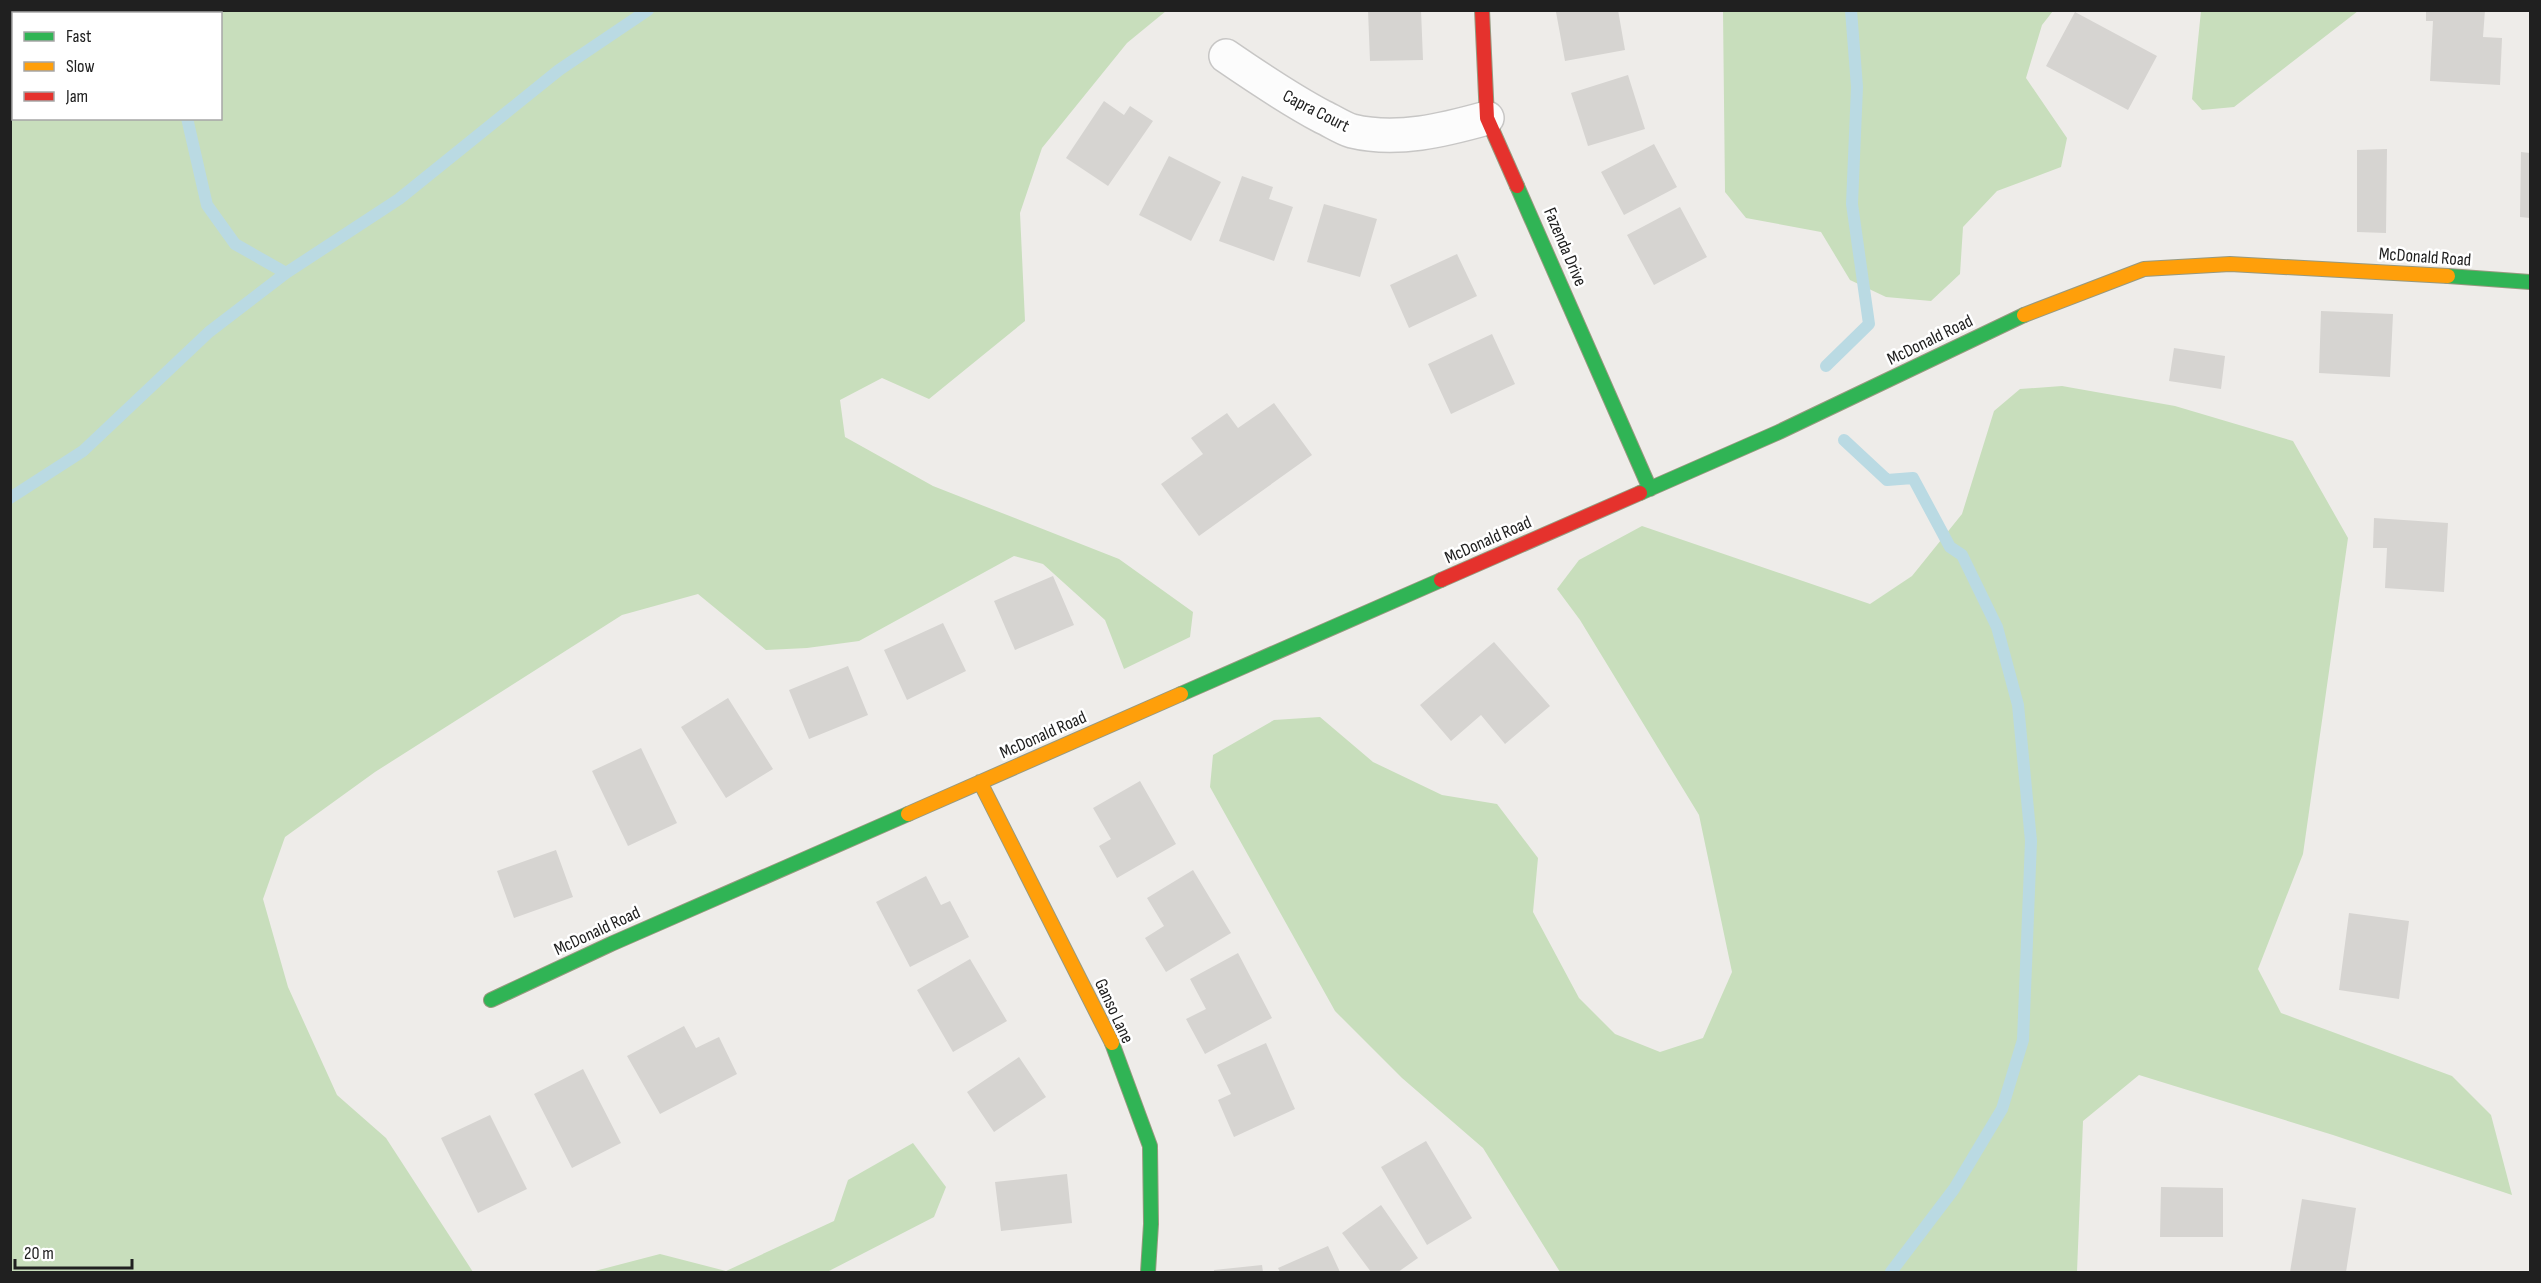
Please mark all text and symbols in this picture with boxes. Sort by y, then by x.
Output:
legend [12,12,222,120]
text: Fast [66,26,92,47]
text: Slow [66,56,95,77]
street label: Capra Court [1279,85,1353,137]
text: Jam [65,86,88,107]
street label: Fazenda Drive [1539,205,1591,289]
street label: McDonald Road [2378,243,2472,271]
street label: McDonald Road [1884,310,1976,370]
street label: McDonald Road [1441,512,1535,568]
street label: McDonald Road [996,707,1090,763]
street label: McDonald Road [551,902,643,960]
street label: Ganso Lane [1090,975,1138,1047]
scale bar [15,1232,132,1270]
text: 20 m [24,1243,54,1264]

